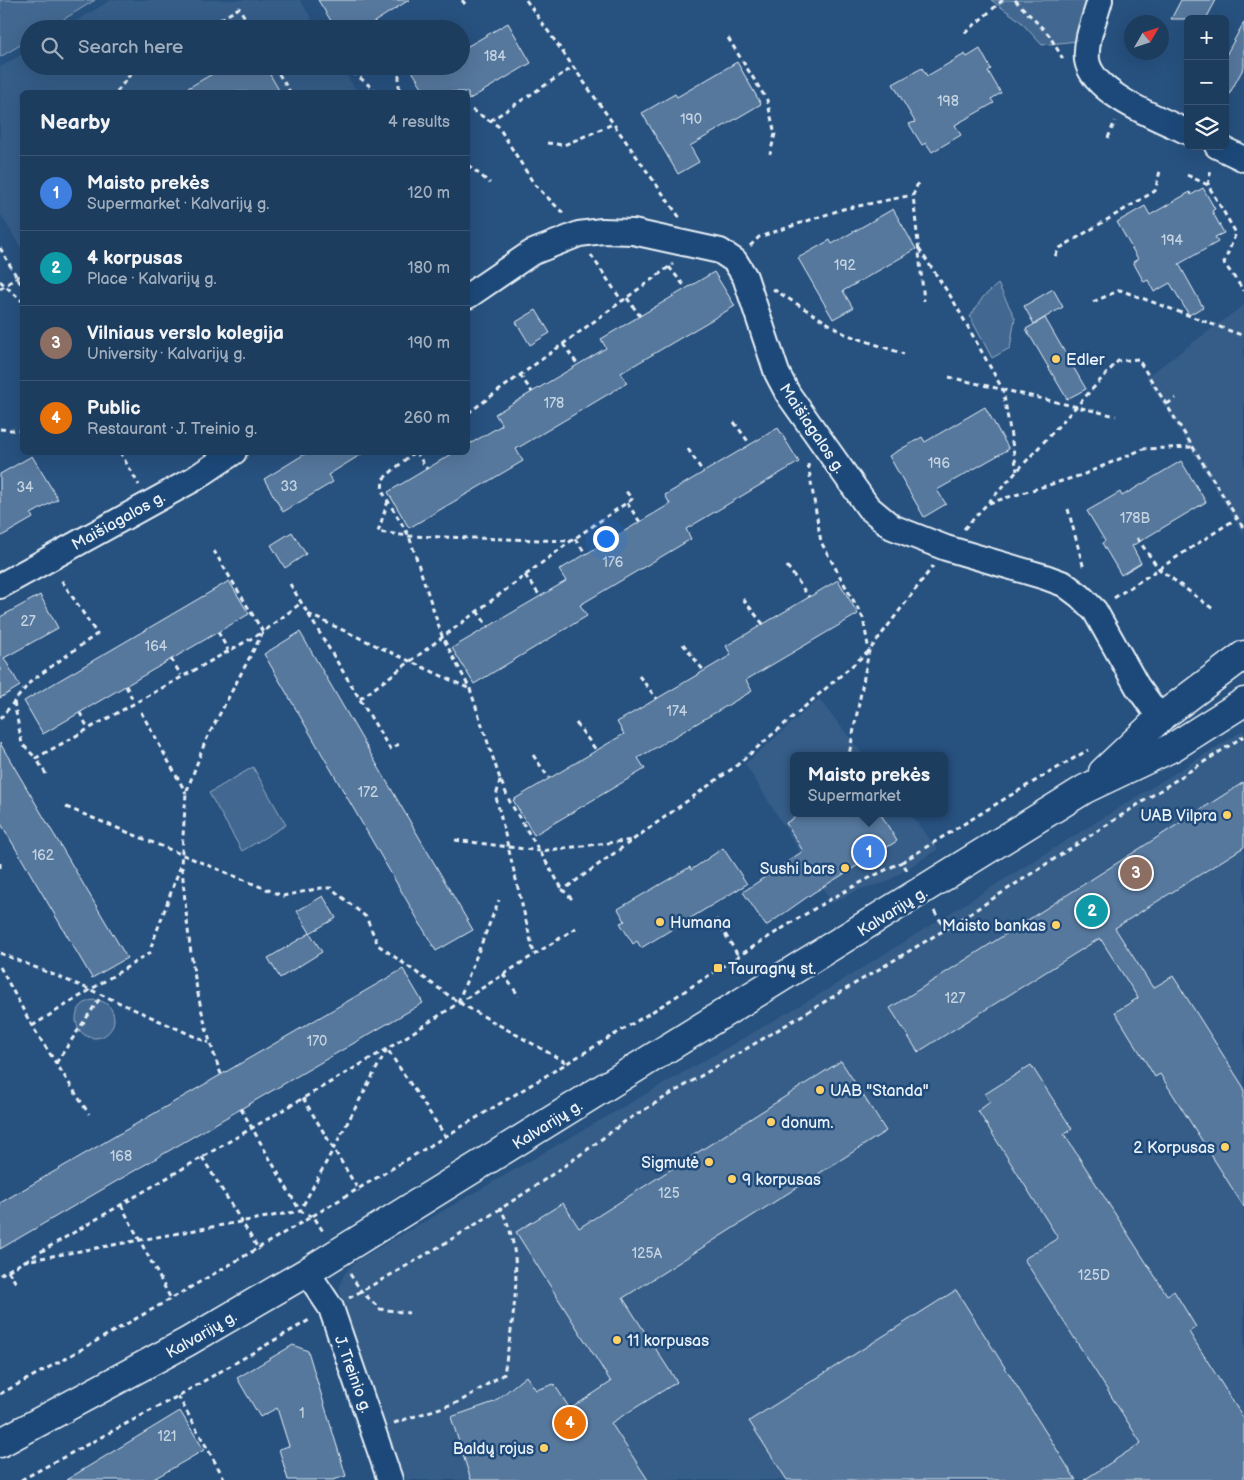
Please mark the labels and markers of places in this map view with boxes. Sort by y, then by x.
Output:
place label: Edler [1066,351,1105,370]
marker: Edler [1050,353,1062,365]
place label: UAB Vilpra [1140,807,1217,826]
marker: UAB Vilpra [1221,809,1233,821]
pin: 1 [853,833,885,871]
pin: 3 [1120,854,1152,892]
place label: Sushi bars [760,860,835,879]
marker: Sushi bars [839,862,851,874]
pin: 2 [1076,892,1108,930]
place label: Humana [670,914,731,933]
marker: Humana [654,916,666,928]
place label: Maisto bankas [942,917,1046,936]
marker: Maisto bankas [1050,919,1062,931]
place label: Tauragnų st. [728,960,816,979]
marker: Tauragnų st. [712,962,724,974]
place label: UAB "Standa" [830,1082,929,1101]
marker: UAB "Standa" [814,1084,826,1096]
place label: donum. [781,1114,833,1133]
marker: donum. [765,1116,777,1128]
place label: 2 Korpusas [1133,1139,1215,1158]
marker: 2 Korpusas [1219,1141,1231,1153]
place label: Sigmutė [641,1154,699,1173]
marker: Sigmutė [703,1156,715,1168]
place label: 9 korpusas [742,1171,821,1190]
marker: 9 korpusas [726,1173,738,1185]
place label: 11 korpusas [627,1332,709,1351]
marker: 11 korpusas [611,1334,623,1346]
pin: 4 [554,1404,586,1442]
place label: Baldų rojus [453,1440,534,1459]
marker: Baldų rojus [538,1442,550,1454]

